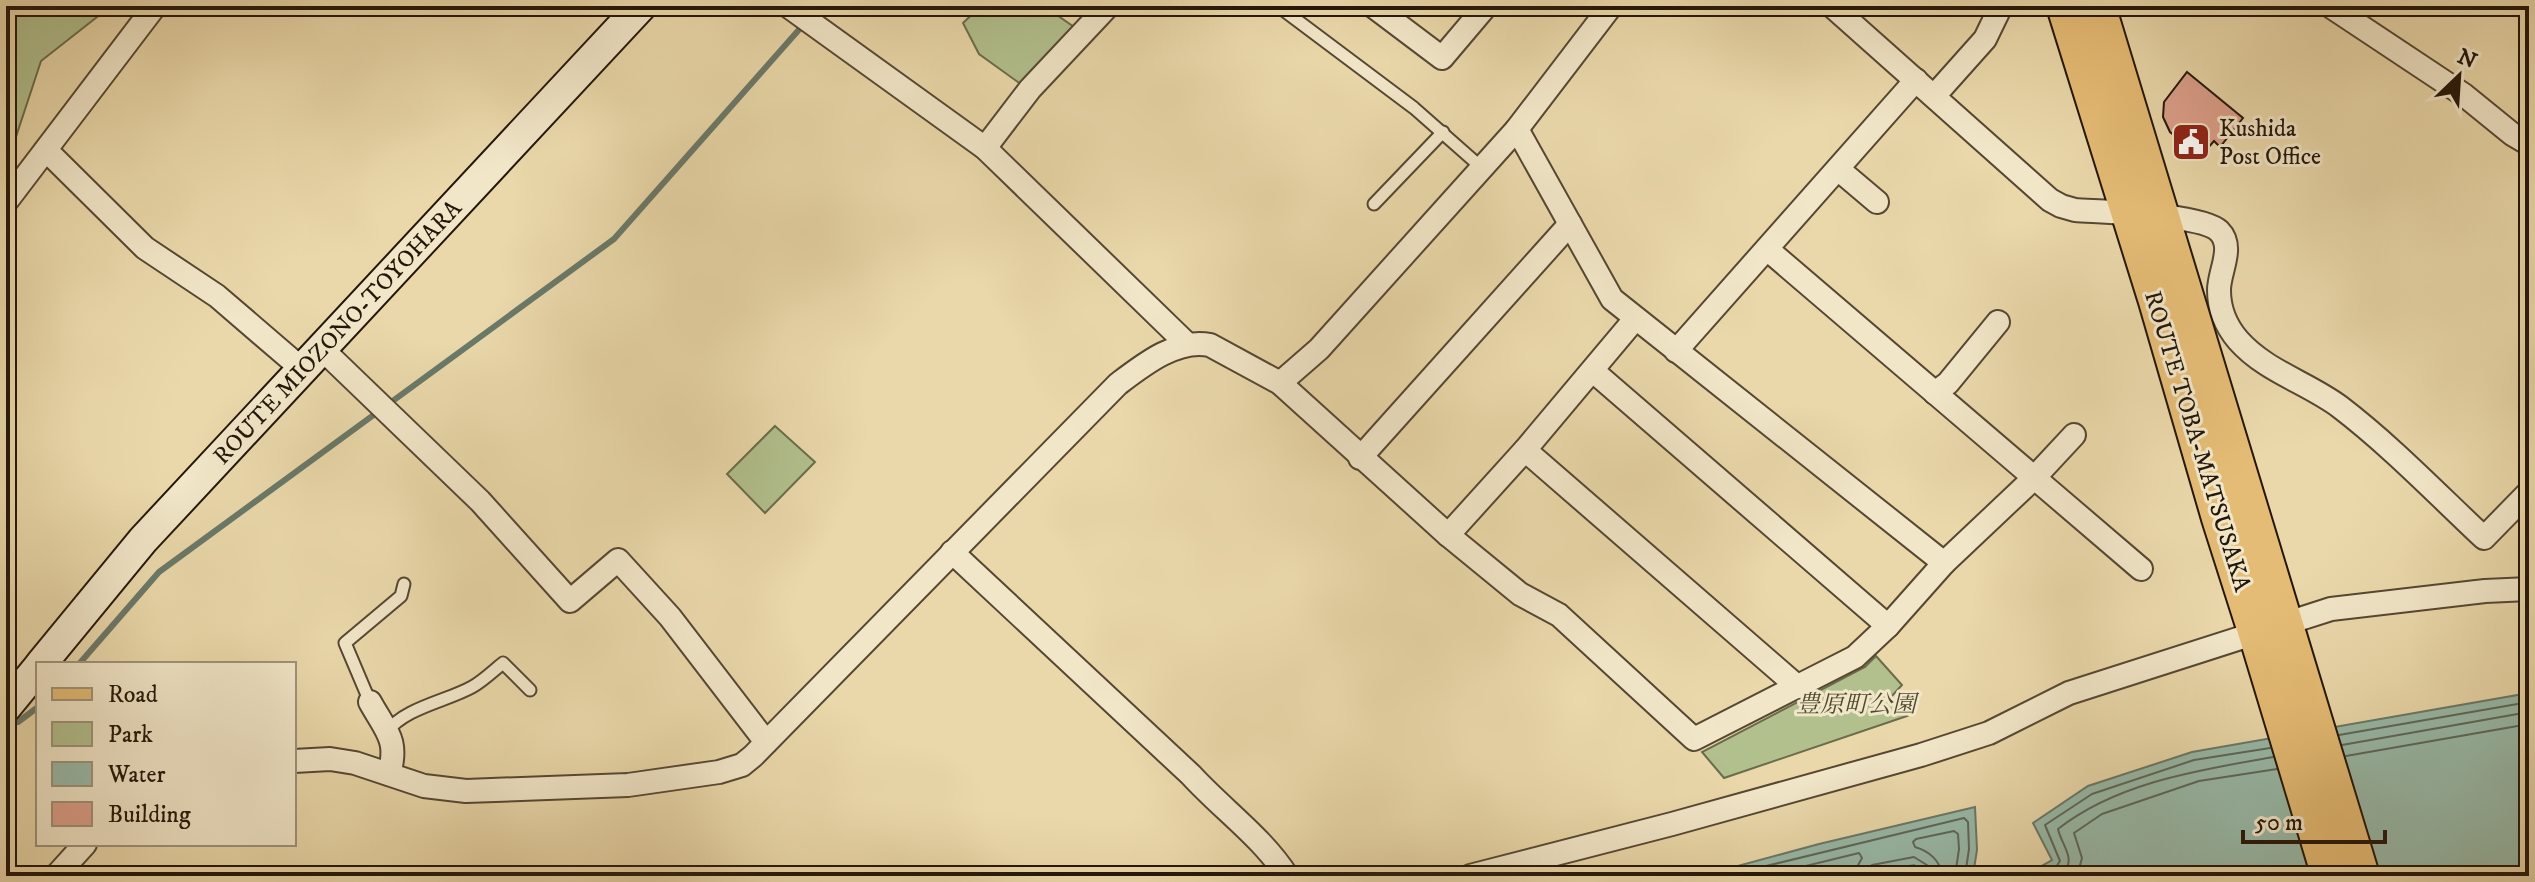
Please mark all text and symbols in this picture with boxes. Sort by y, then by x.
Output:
north arrow [2419,36,2499,116]
text: N [2453,43,2481,75]
place label: Kushida Post Office [2219,114,2321,172]
public building icon: Kushida Post Office [2170,121,2212,163]
street label: ROUTE MIOZONO-TOYOHARA [207,194,469,471]
street label: ROUTE TOBA-MATSUSAKA [2137,287,2257,596]
legend [36,662,296,846]
text: Road [108,680,158,710]
park label: 豊原町公園 [1796,690,1920,720]
text: Park [108,720,153,750]
text: Water [107,760,165,790]
scale bar [2243,794,2385,844]
text: Building [108,800,191,830]
text: 50 m [2255,808,2303,838]

